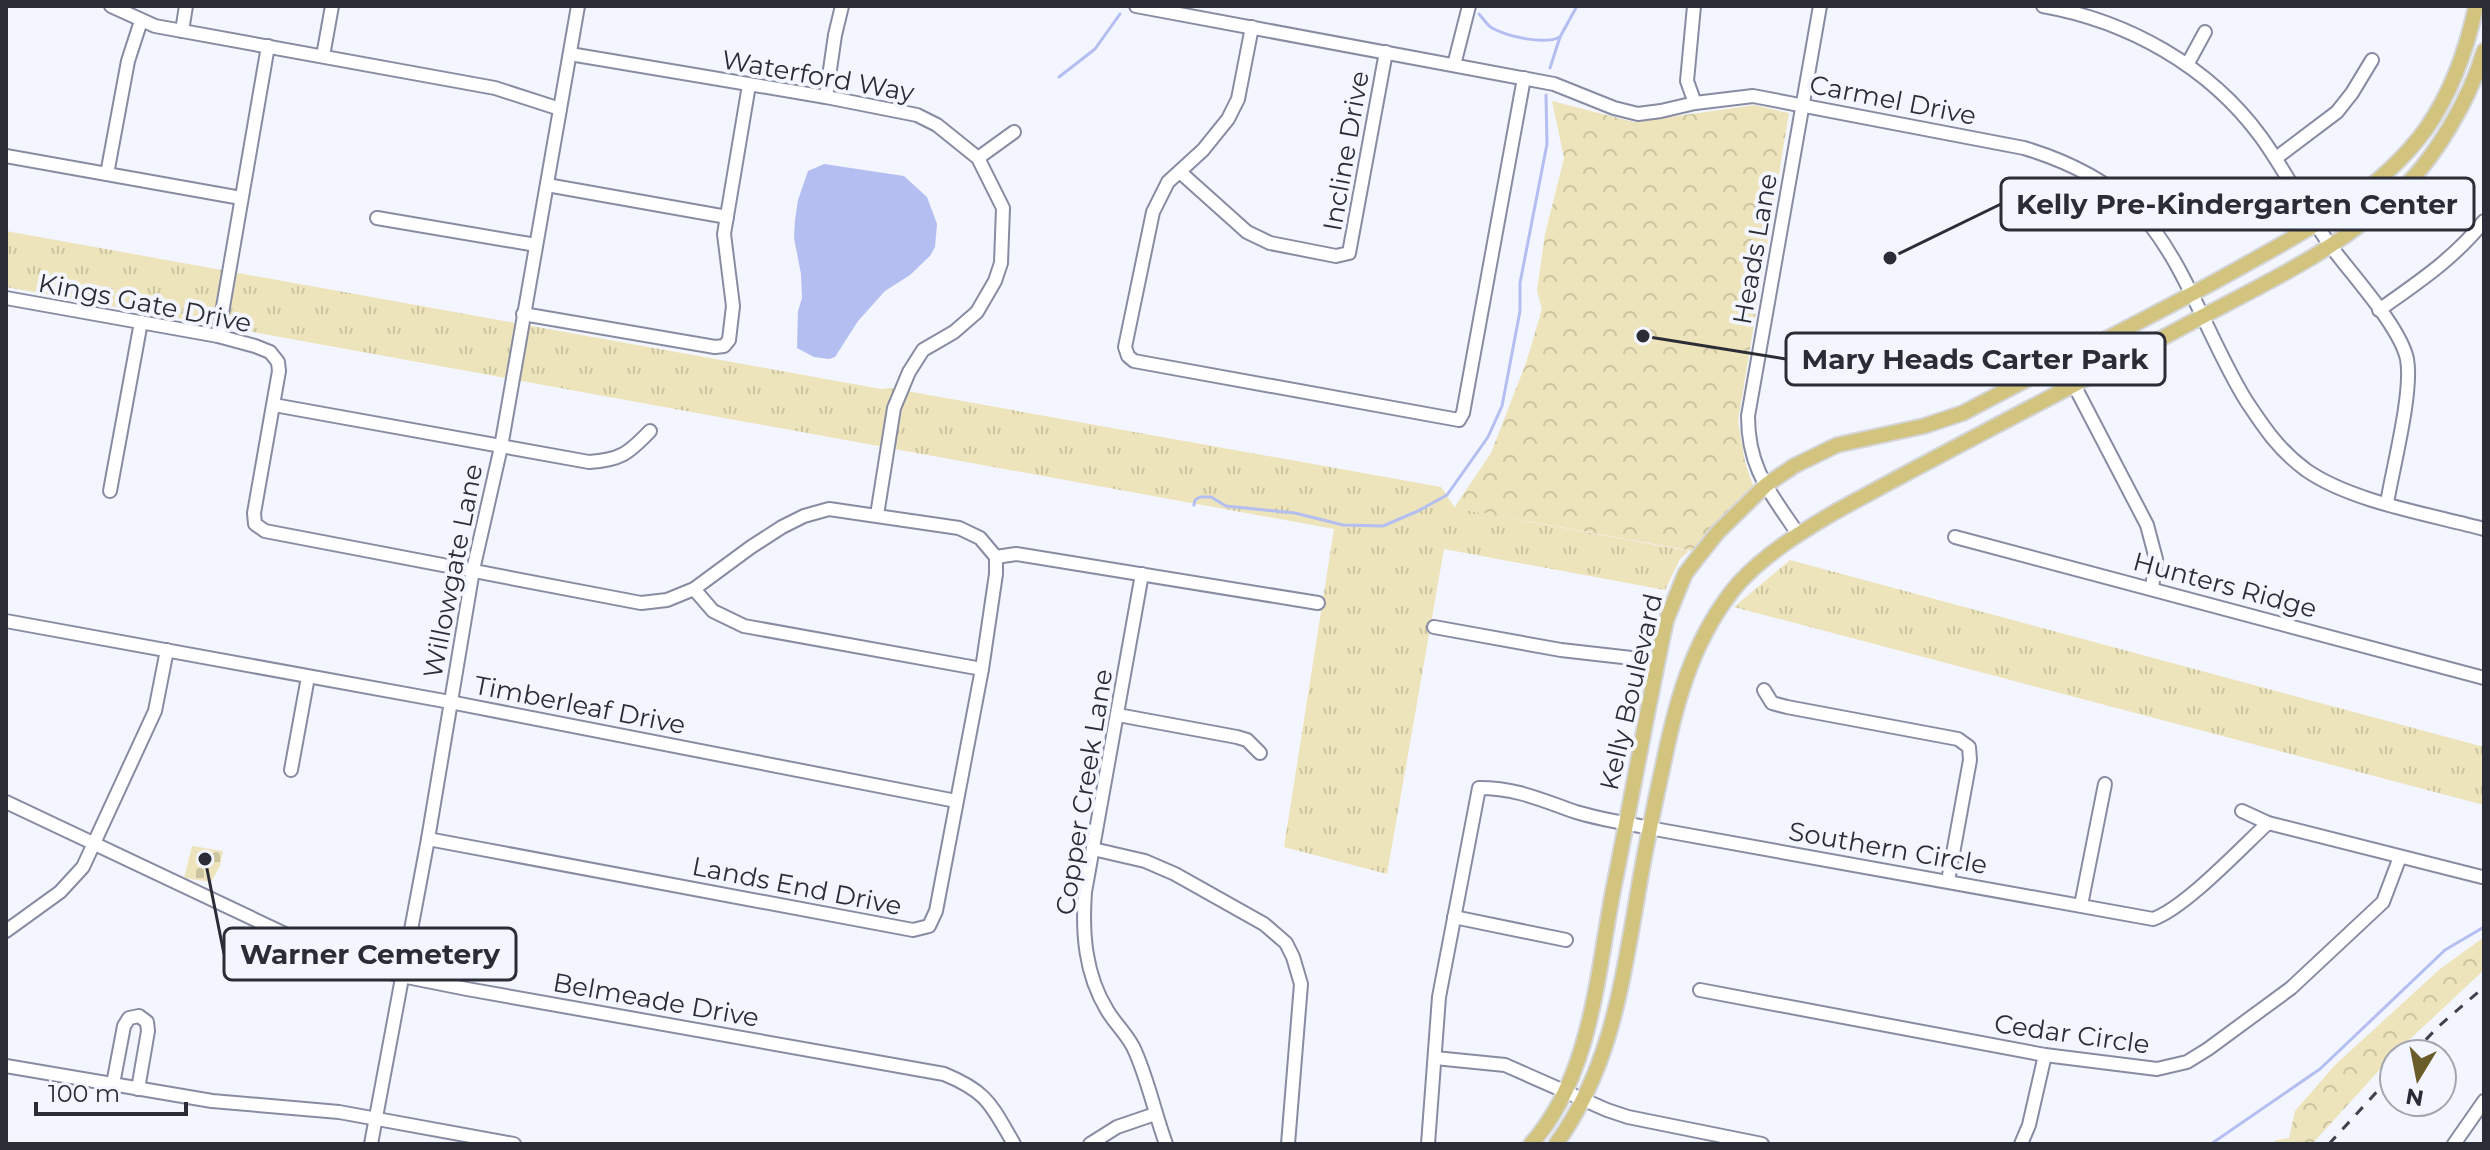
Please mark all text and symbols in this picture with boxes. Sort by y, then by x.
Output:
street label: Waterford Way [719,43,918,109]
street label: Incline Drive [1316,68,1376,234]
street label: Carmel Drive [1807,68,1979,132]
street label: Heads Lane [1726,171,1784,327]
callout: Kelly Pre-Kindergarten Center [2001,178,2474,230]
text: Kelly Pre-Kindergarten Center [2016,187,2458,221]
street label: Kings Gate Drive [36,267,254,339]
callout: Mary Heads Carter Park [1786,333,2165,385]
text: Mary Heads Carter Park [1801,342,2149,376]
street label: Willowgate Lane [417,461,489,681]
street label: Hunters Ridge [2130,545,2320,625]
street label: Kelly Boulevard [1593,591,1669,793]
street label: Copper Creek Lane [1049,667,1119,917]
street label: Timberleaf Drive [472,669,688,741]
street label: Southern Circle [1786,815,1990,881]
street label: Lands End Drive [689,850,905,922]
callout: Warner Cemetery [224,928,516,980]
text: Warner Cemetery [240,937,500,971]
street label: Belmeade Drive [550,966,762,1034]
street label: Cedar Circle [1992,1007,2152,1061]
north arrow [2378,1038,2458,1118]
scale bar [36,1066,186,1116]
text: 100 m [48,1079,120,1108]
text: N [2404,1082,2426,1112]

